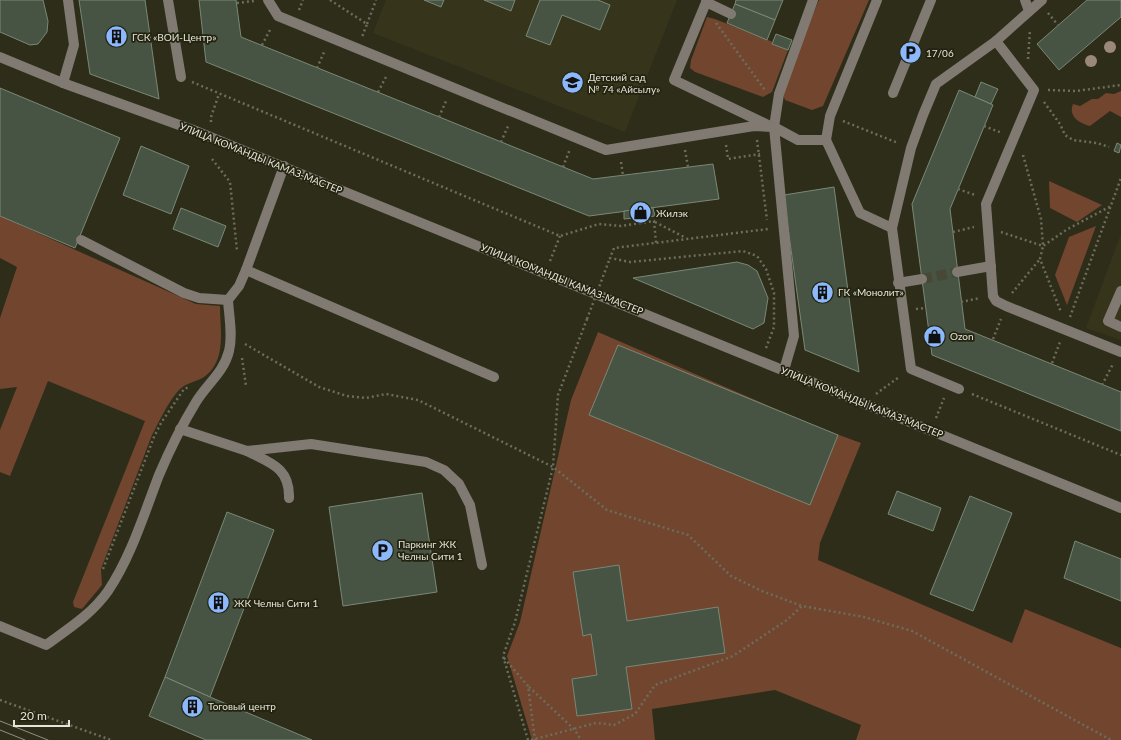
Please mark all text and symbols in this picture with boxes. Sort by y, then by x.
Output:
building icon: ГСК «ВОИ-Центр» [104,24,130,50]
place label: ГСК «ВОИ-Центр» [132,31,216,43]
parking icon: 17/06 [897,40,923,66]
place label: 17/06 [926,47,954,59]
school or university icon: Детский сад № 74 «Айсылу» [559,70,585,96]
place label: Детский сад № 74 «Айсылу» [588,71,660,95]
street label: УЛИЦА КОМАНДЫ КАМАЗ-МАСТЕР [178,120,344,196]
shop icon: Жилэк [627,200,653,226]
place label: Жилэк [656,207,689,219]
street label: УЛИЦА КОМАНДЫ КАМАЗ-МАСТЕР [479,241,645,317]
building icon: ГК «Монолит» [810,279,836,305]
place label: ГК «Монолит» [838,286,904,298]
shop icon: Ozon [921,323,947,349]
place label: Ozon [950,330,974,342]
street label: УЛИЦА КОМАНДЫ КАМАЗ-МАСТЕР [779,364,945,440]
parking icon: Паркинг ЖК Челны Сити 1 [370,537,396,563]
place label: Паркинг ЖК Челны Сити 1 [398,538,463,562]
building icon: ЖК Челны Сити 1 [206,590,232,616]
place label: ЖК Челны Сити 1 [234,597,318,609]
building icon: Тоговый центр [180,693,206,719]
place label: Тоговый центр [208,700,276,712]
scale bar [14,702,69,728]
text: 20 m [20,708,47,723]

